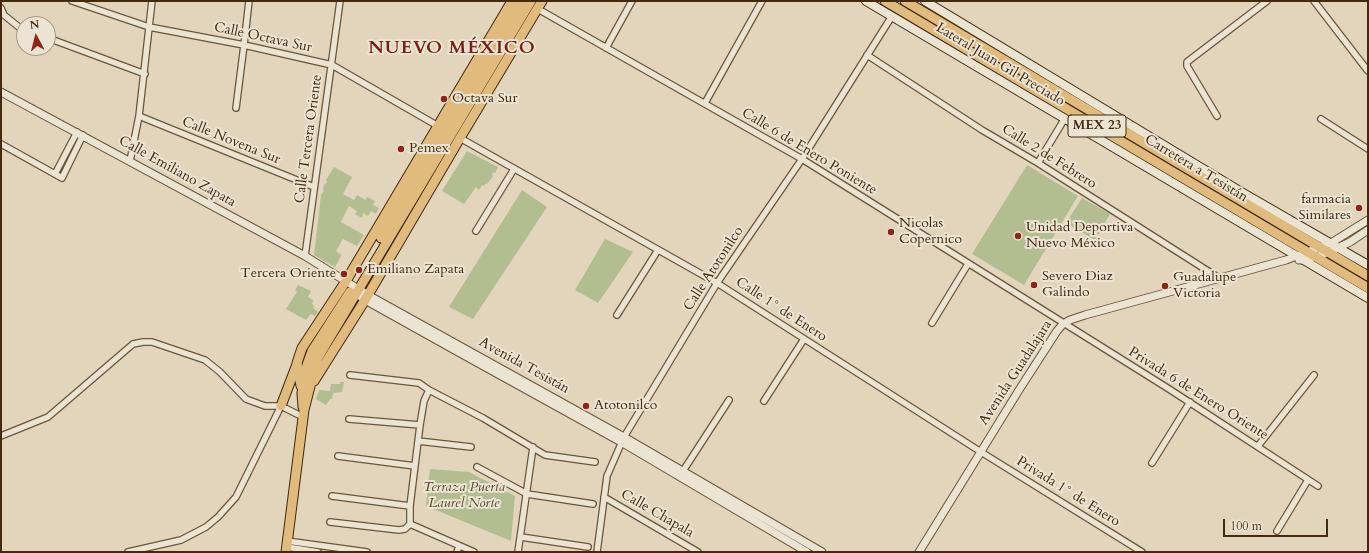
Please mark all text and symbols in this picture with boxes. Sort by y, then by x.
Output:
north arrow [16,16,56,56]
text: N [29,17,40,33]
street label: Calle Octava Sur [213,19,313,57]
street label: Lateral Juan Gil Preciado [932,20,1068,110]
district label: NUEVO MÉXICO [368,38,536,60]
street label: Calle Tercera Oriente [292,74,326,204]
place label: Octava Sur [452,91,518,107]
marker: Octava Sur [439,94,449,104]
street label: Calle 6 de Enero Poniente [738,105,880,199]
street label: Calle Novena Sur [179,114,283,168]
road number: MEX 23 [1068,115,1126,137]
street label: Calle 2 de Febrero [999,121,1099,193]
street label: Carretera a Tesistán [1141,132,1251,206]
street label: Calle Emiliano Zapata [116,133,238,211]
place label: Pemex [409,141,449,157]
marker: Pemex [396,144,406,154]
place label: farmacia Similares [1299,192,1351,224]
marker: farmacia Similares [1354,203,1364,213]
place label: Nicolas Copernico [899,216,962,248]
place label: Unidad Deportiva Nuevo México [1026,220,1133,252]
street label: Calle Atotonilco [680,224,748,314]
marker: Nicolas Copernico [886,227,896,237]
marker: Unidad Deportiva Nuevo México [1013,231,1023,241]
place label: Emiliano Zapata [367,262,464,278]
marker: Emiliano Zapata [354,265,364,275]
place label: Tercera Oriente [240,266,336,282]
marker: Tercera Oriente [339,269,349,279]
place label: Severo Diaz Galindo [1042,269,1113,302]
place label: Guadalupe Victoria [1173,270,1236,302]
street label: Calle 1° de Enero [732,274,830,346]
marker: Severo Diaz Galindo [1029,280,1039,290]
marker: Guadalupe Victoria [1160,281,1170,291]
street label: Avenida Guadalajara [976,317,1056,429]
street label: Avenida Tesistán [476,334,572,398]
street label: Privada 6 de Enero Oriente [1125,344,1271,444]
place label: Atotonilco [594,398,657,414]
marker: Atotonilco [581,401,591,411]
street label: Privada 1° de Enero [1013,453,1123,531]
park label: Terraza Puerta Laurel Norte [423,480,505,512]
street label: Calle Chapala [617,486,697,542]
scale bar [1225,511,1330,537]
text: 100 m [1230,518,1262,534]

